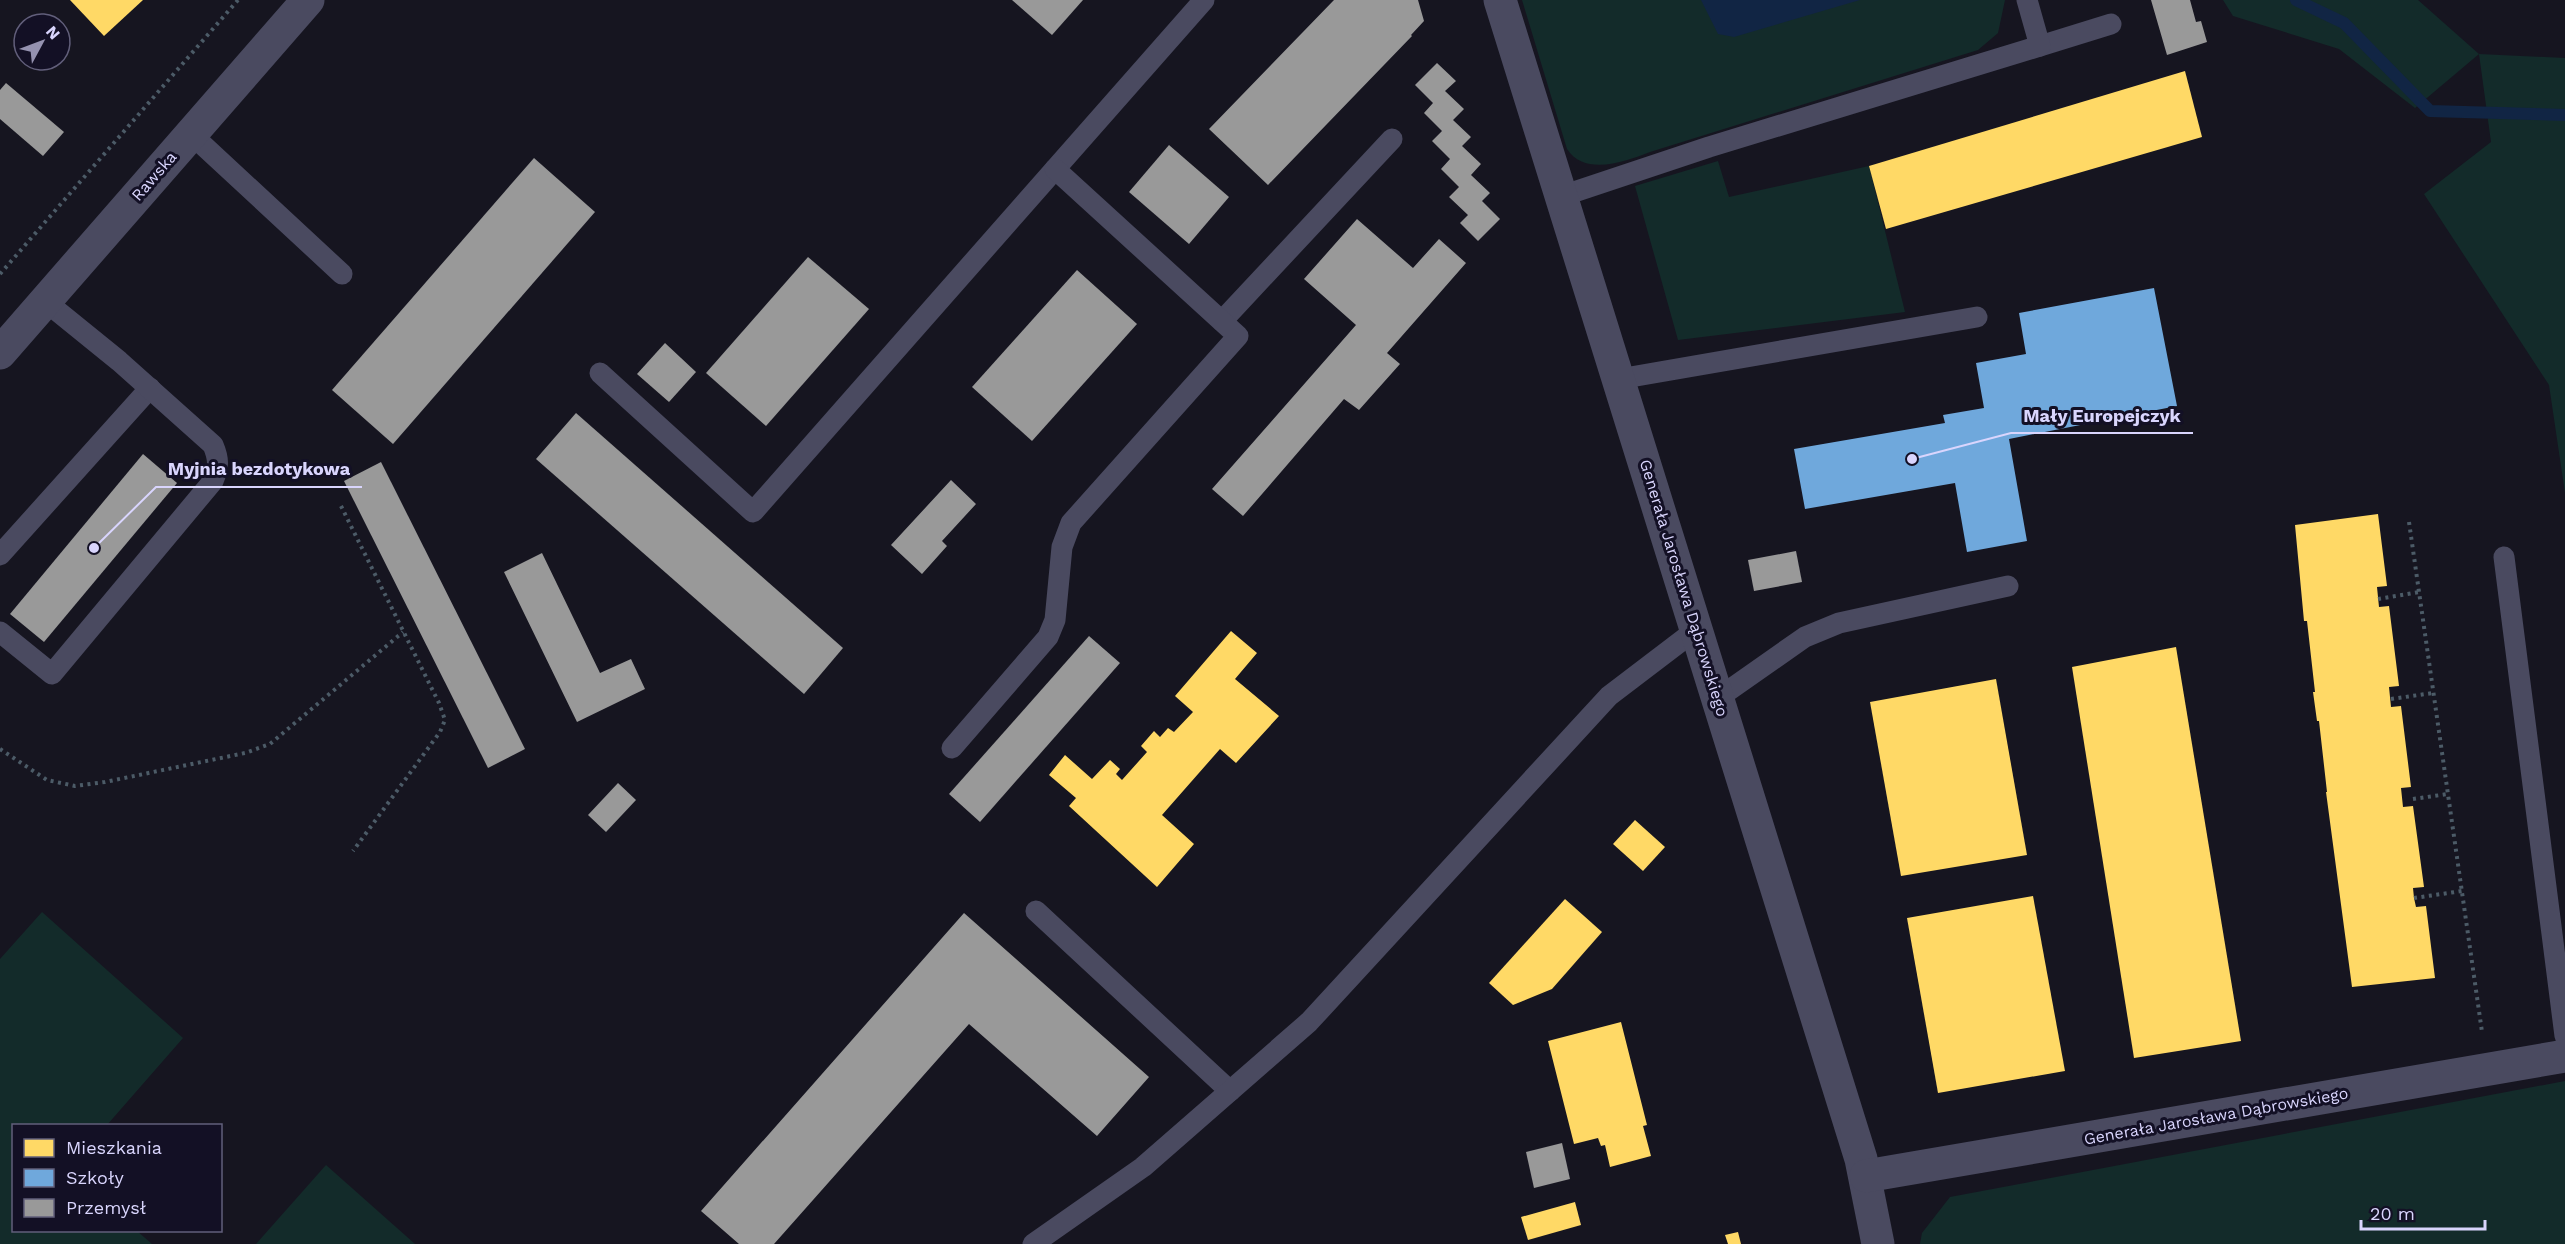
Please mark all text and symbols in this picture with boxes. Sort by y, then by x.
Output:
north arrow [12,12,72,72]
text: N [42,22,64,43]
street label: Rawska [127,147,181,205]
callout: Mały Europejczyk [2011,397,2193,433]
text: Mały Europejczyk [2023,405,2182,426]
callout: Myjnia bezdotykowa [156,451,362,487]
street label: Generała Jarosława Dąbrowskiego [1636,457,1732,719]
text: Myjnia bezdotykowa [168,458,351,479]
street label: Generała Jarosława Dąbrowskiego [2082,1083,2350,1149]
legend [12,1124,222,1232]
text: Mieszkania [66,1137,162,1158]
text: Szkoły [66,1167,124,1188]
scale bar [2361,1193,2486,1231]
text: Przemysł [66,1197,147,1218]
text: 20 m [2370,1203,2415,1224]

